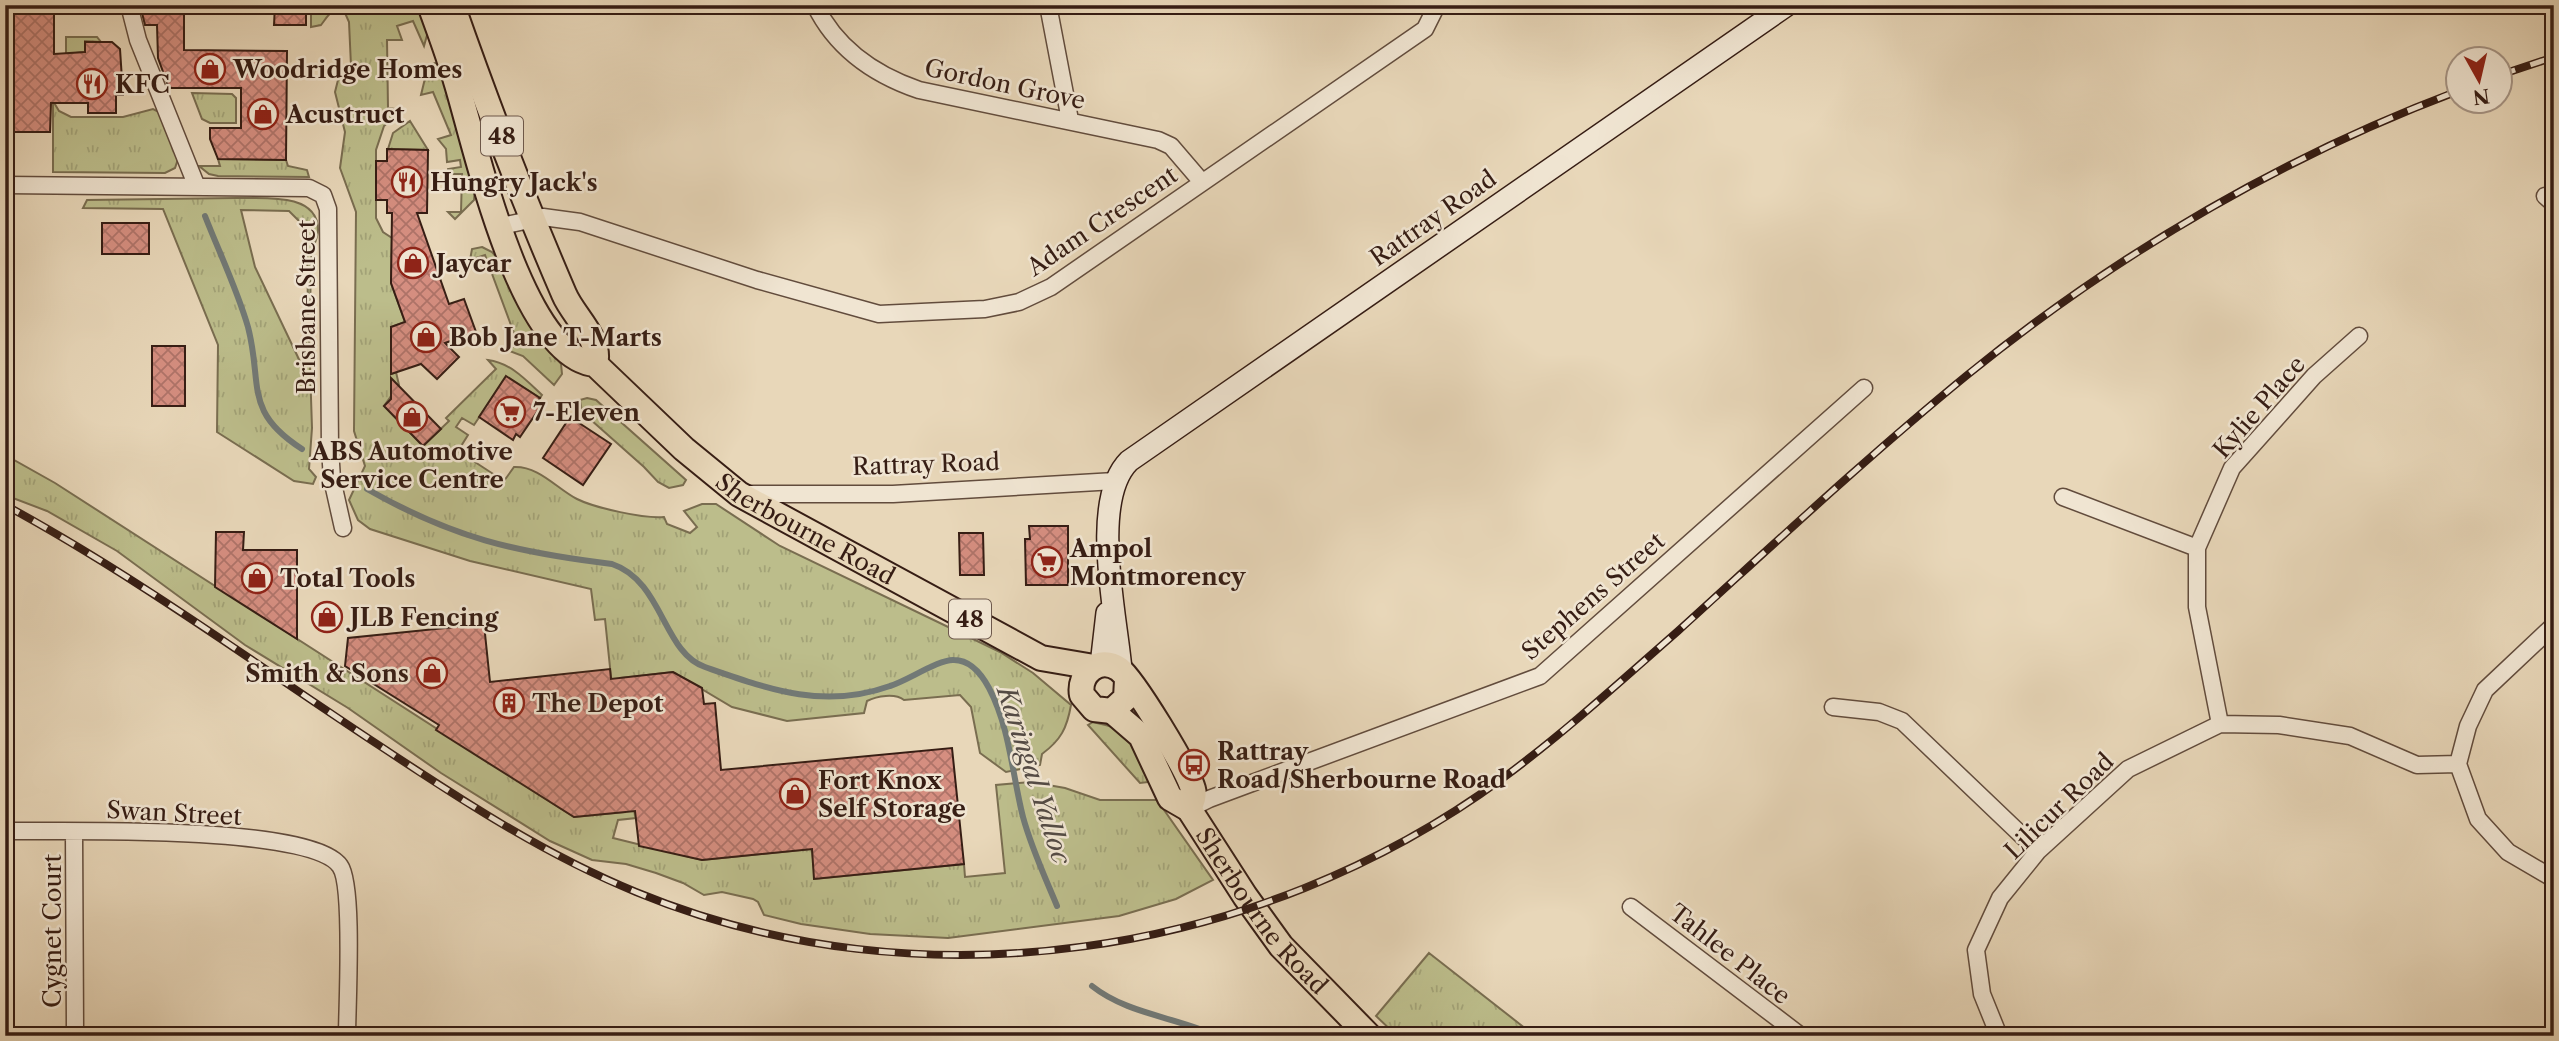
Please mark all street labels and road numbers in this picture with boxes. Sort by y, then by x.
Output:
street label: Gordon Grove [922,53,1088,115]
road number: 48 [481,116,523,155]
street label: Adam Crescent [1020,160,1183,283]
street label: Rattray Road [1364,164,1502,272]
street label: Brisbane Street [292,219,321,394]
street label: Kylie Place [2207,350,2311,464]
street label: Rattray Road [852,447,1001,481]
street label: Sherbourne Road [710,466,901,591]
street label: Stephens Street [1516,526,1671,666]
road number: 48 [949,600,991,638]
street label: Lilicur Road [1998,747,2120,865]
street label: Swan Street [106,795,243,831]
street label: Sherbourne Road [1190,822,1334,1000]
street label: Cygnet Court [38,854,67,1008]
street label: Tahlee Place [1664,898,1796,1010]

